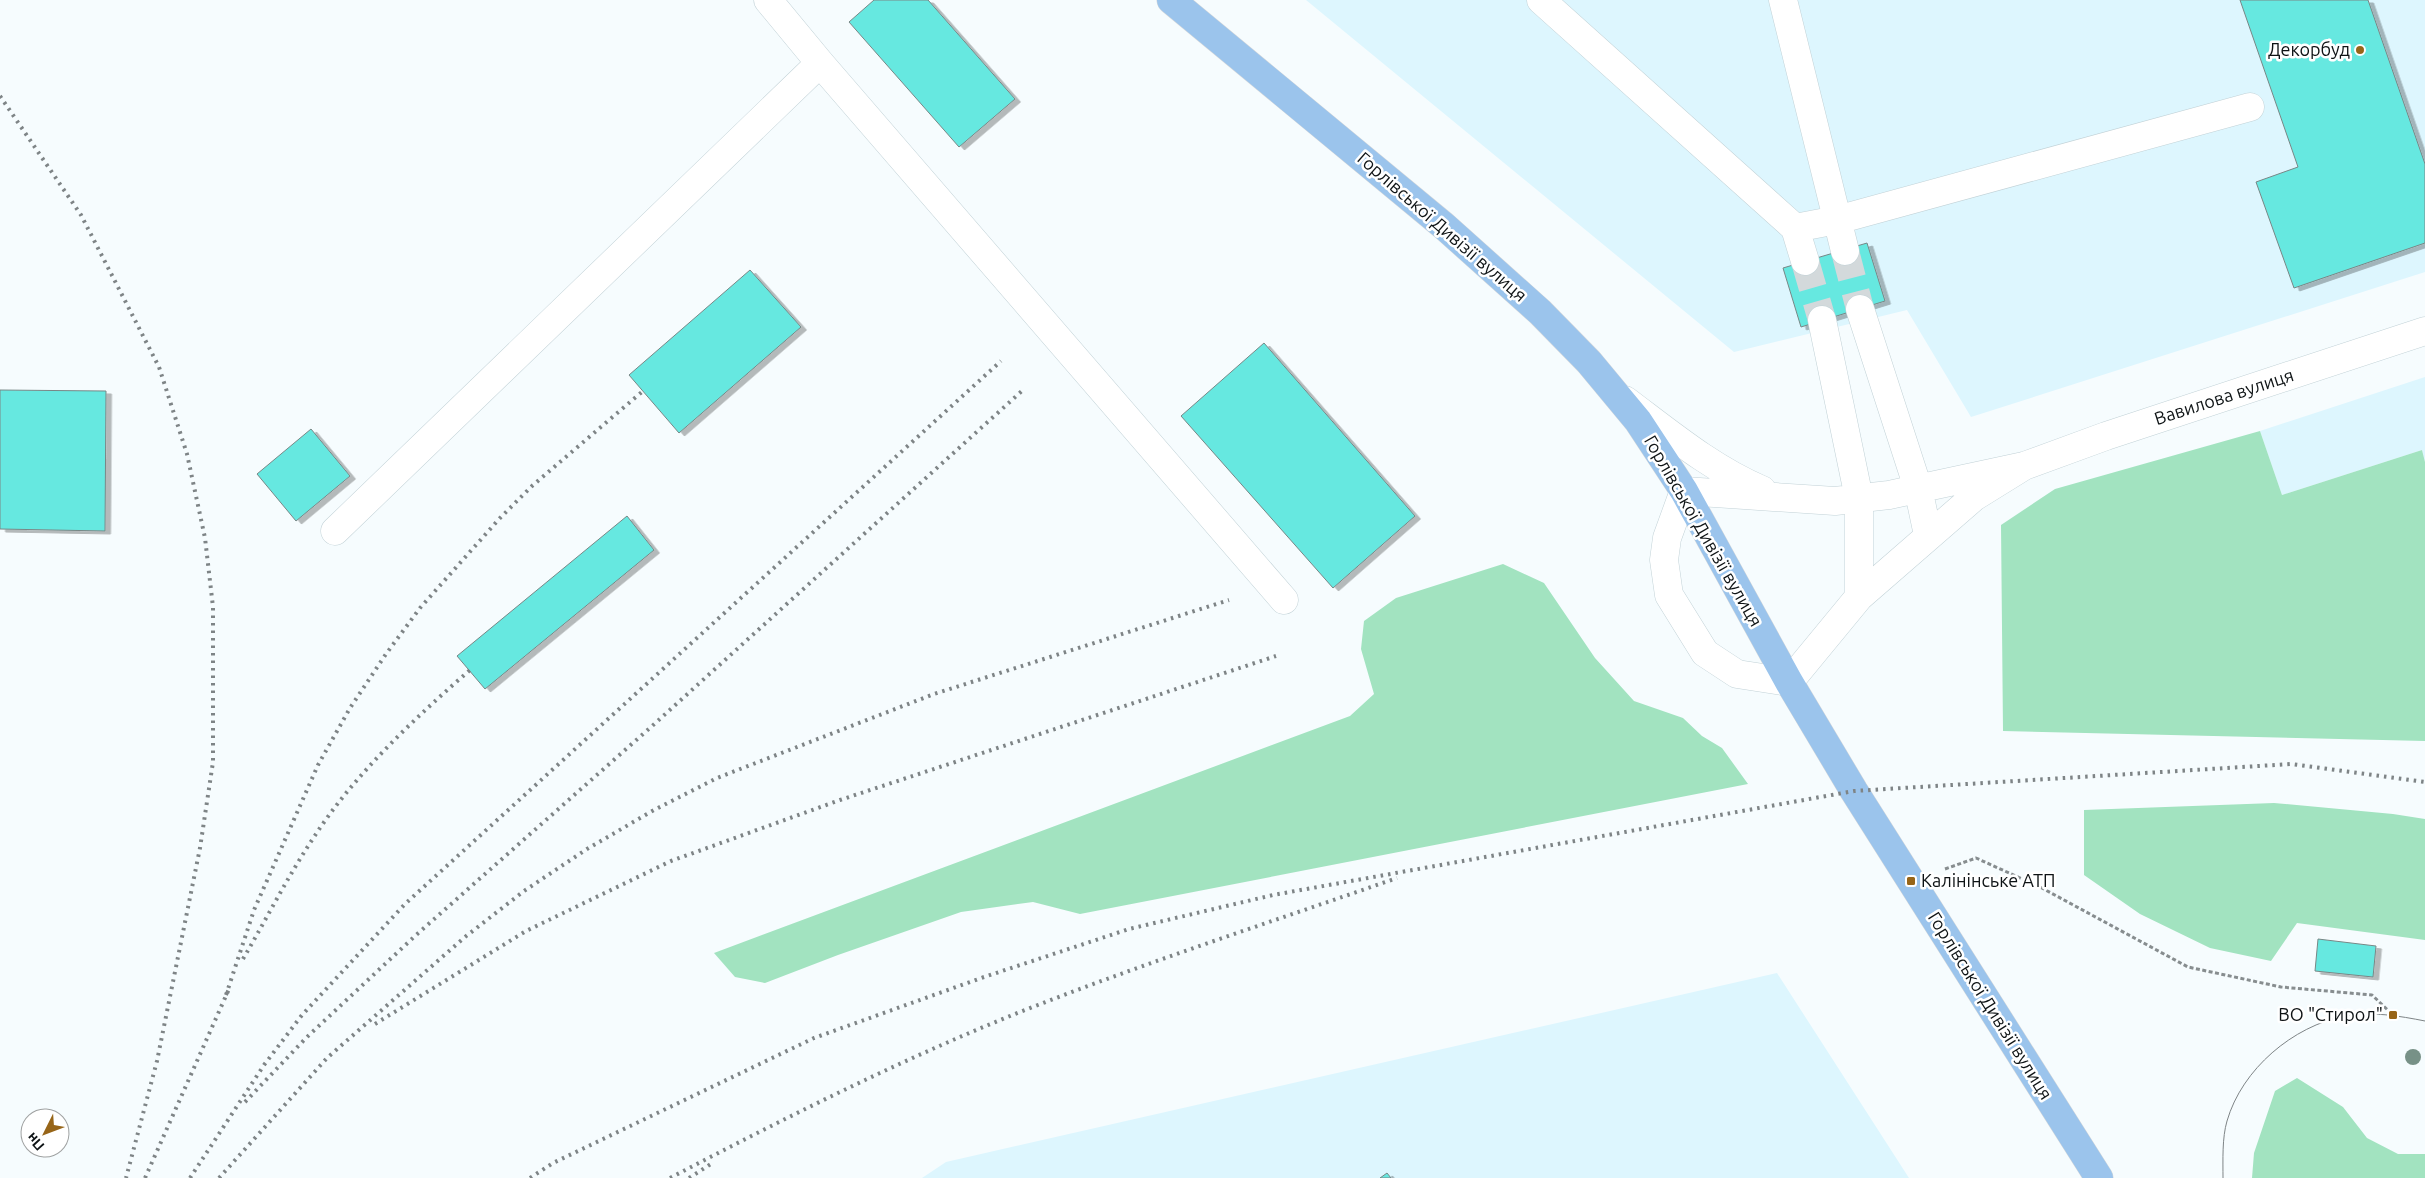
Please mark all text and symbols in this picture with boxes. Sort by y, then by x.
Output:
place label: Декорбуд [2268,39,2350,59]
marker: Декорбуд [2354,44,2366,56]
street label: Горлівської Дивізії вулиця [1354,147,1531,305]
street label: Вавилова вулиця [2152,364,2296,428]
street label: Горлівської Дивізії вулиця [1641,431,1767,630]
place label: Калінінське АТП [1921,870,2056,890]
marker: Калінінське АТП [1905,875,1917,887]
street label: Горлівської Дивізії вулиця [1925,908,2057,1103]
place label: ВО "Стирол" [2278,1004,2383,1024]
marker: ВО "Стирол" [2387,1009,2399,1021]
north arrow [20,1108,70,1158]
text: Пн [23,1130,47,1154]

